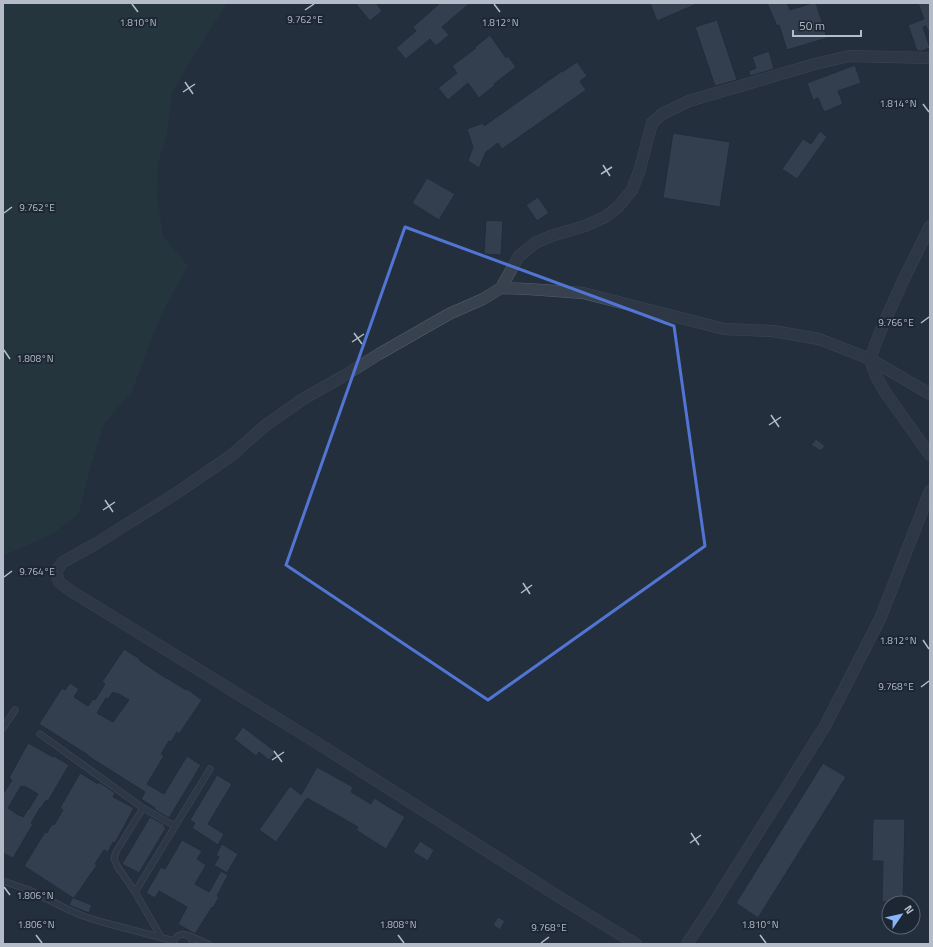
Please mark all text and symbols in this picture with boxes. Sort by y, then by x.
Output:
text: 9.762°E [287,12,323,27]
scale bar [793,12,861,38]
text: 1.810°N [120,15,156,30]
text: 1.812°N [482,15,518,30]
text: 50 m [799,16,825,35]
text: 1.814°N [880,96,916,111]
text: 9.762°E [19,200,55,215]
text: 9.766°E [878,315,914,330]
text: 1.808°N [17,351,53,366]
text: 9.764°E [19,564,55,579]
text: 1.812°N [880,633,916,648]
text: 9.768°E [878,679,914,694]
text: 1.806°N [17,888,53,903]
north arrow [881,895,921,935]
text: N [901,902,918,917]
text: 1.806°N [18,917,54,932]
text: 1.808°N [380,917,416,932]
text: 1.810°N [742,917,778,932]
text: 9.768°E [531,920,567,935]

